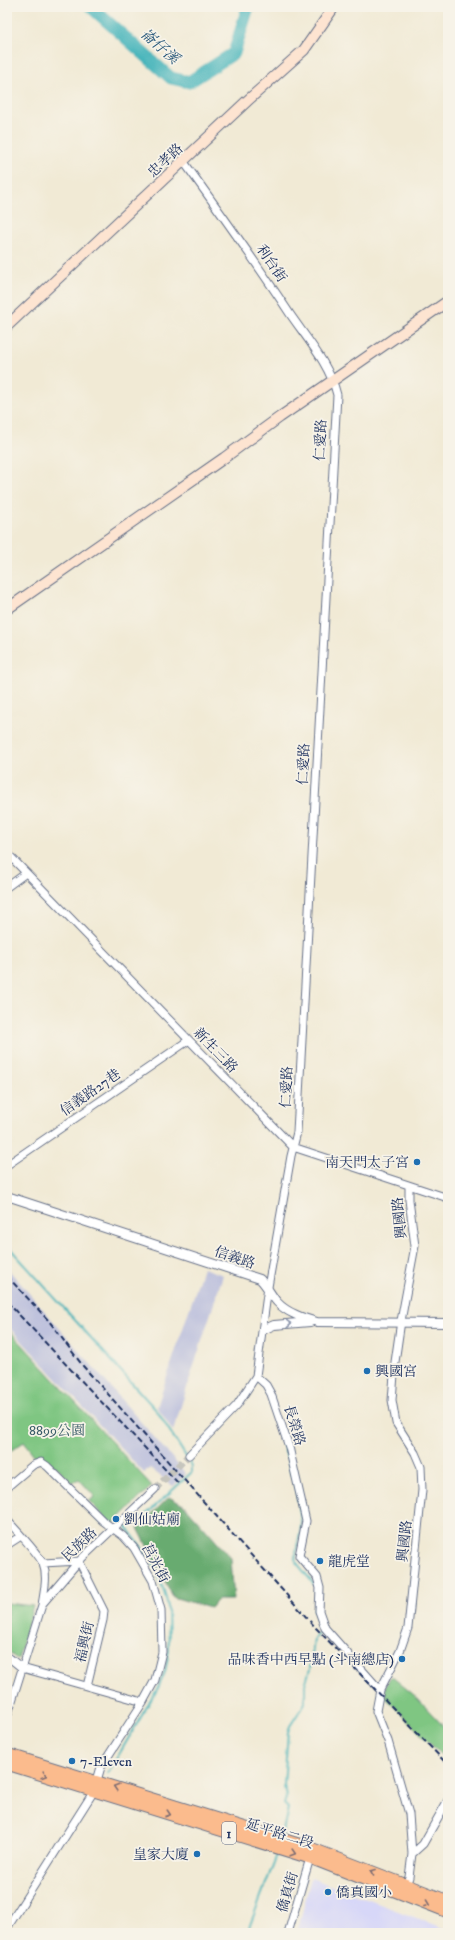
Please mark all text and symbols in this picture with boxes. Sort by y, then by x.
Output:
water label: 崙仔溪 [136,24,184,70]
street label: 忠孝路 [144,140,187,182]
street label: 利台街 [252,241,290,286]
street label: 仁愛路 [311,419,331,461]
street label: 仁愛路 [294,743,314,785]
street label: 新生三路 [189,1024,241,1077]
street label: 信義路27巷 [57,1065,124,1120]
street label: 仁愛路 [277,1066,297,1108]
place label: 南天門太子宮 [325,1154,409,1172]
marker: 南天門太子宮 [412,1157,422,1167]
street label: 興國路 [389,1196,411,1240]
street label: 信義路 [212,1243,257,1273]
one-way arrow [286,1319,292,1328]
place label: 興國宮 [375,1363,417,1381]
marker: 興國宮 [362,1366,372,1376]
street label: 長榮路 [279,1403,309,1448]
park label: 8899公園 [29,1422,85,1440]
place label: 劉仙姑廟 [124,1511,180,1529]
marker: 劉仙姑廟 [111,1514,121,1524]
street label: 興國路 [394,1519,416,1563]
street label: 民族路 [58,1524,101,1566]
street label: 莒光街 [137,1541,173,1586]
place label: 龍虎堂 [328,1553,370,1571]
marker: 龍虎堂 [315,1556,325,1566]
street label: 福興街 [71,1620,98,1665]
place label: 品味香中西早點 (斗南總店) [228,1651,394,1669]
marker: 品味香中西早點 (斗南總店) [397,1654,407,1664]
place label: 7-Eleven [80,1753,133,1771]
marker: 7-Eleven [67,1756,77,1766]
one-way arrow [41,1770,48,1779]
one-way arrow [113,1783,120,1792]
one-way arrow [165,1809,172,1818]
street label: 延平路二段 [244,1815,316,1853]
road number: 1 [222,1822,236,1844]
place label: 皇家大廈 [133,1846,189,1864]
one-way arrow [289,1848,296,1857]
marker: 皇家大廈 [192,1849,202,1859]
one-way arrow [369,1869,377,1877]
street label: 僑真街 [274,1870,302,1915]
place label: 僑真國小 [336,1884,392,1902]
marker: 僑真國小 [323,1887,333,1897]
one-way arrow [423,1900,430,1908]

